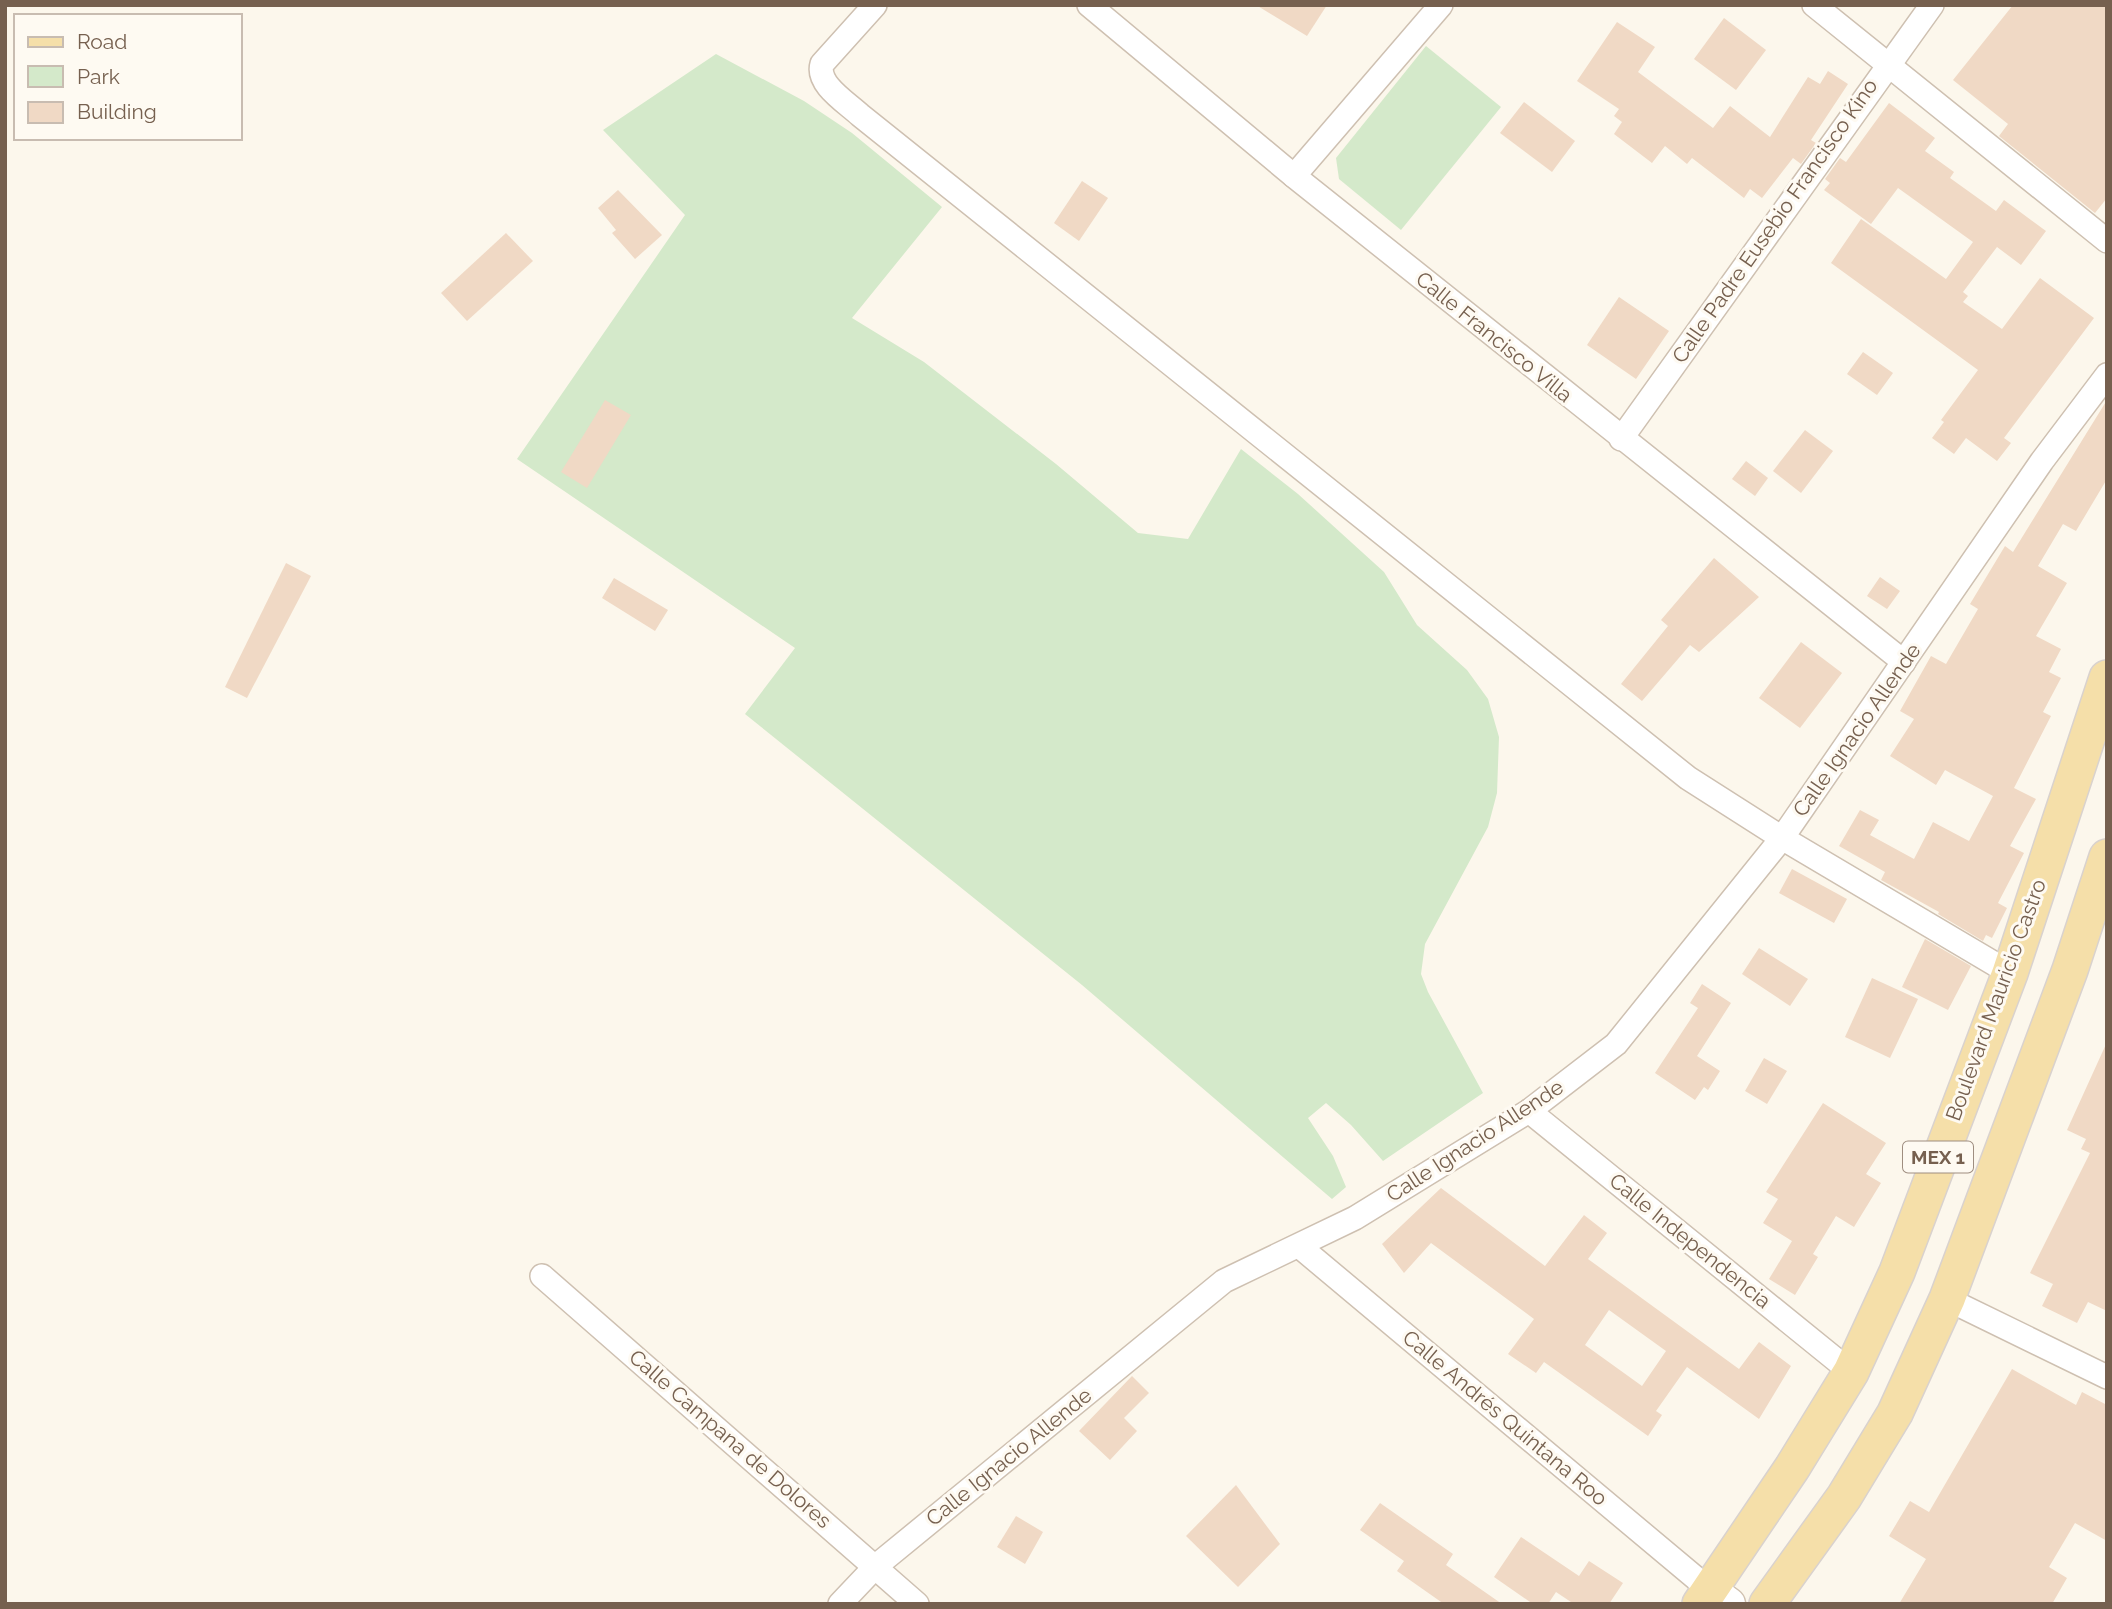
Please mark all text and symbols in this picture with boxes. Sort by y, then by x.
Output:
legend [14,14,242,140]
text: Road [77,29,127,54]
text: Park [77,64,120,89]
street label: Calle Padre Eusebio Francisco Kino [1667,74,1883,368]
text: Building [77,99,157,124]
street label: Calle Francisco Villa [1411,266,1578,407]
street label: Calle Ignacio Allende [1787,638,1926,821]
street label: Boulevard Mauricio Castro [1940,876,2051,1124]
street label: Calle Ignacio Allende [1382,1074,1568,1207]
road number: MEX 1 [1903,1142,1973,1172]
street label: Calle Independencia [1605,1168,1776,1313]
street label: Calle Andrés Quintana Roo [1398,1325,1613,1511]
street label: Calle Campana de Dolores [624,1344,836,1533]
street label: Calle Ignacio Allende [921,1382,1096,1531]

